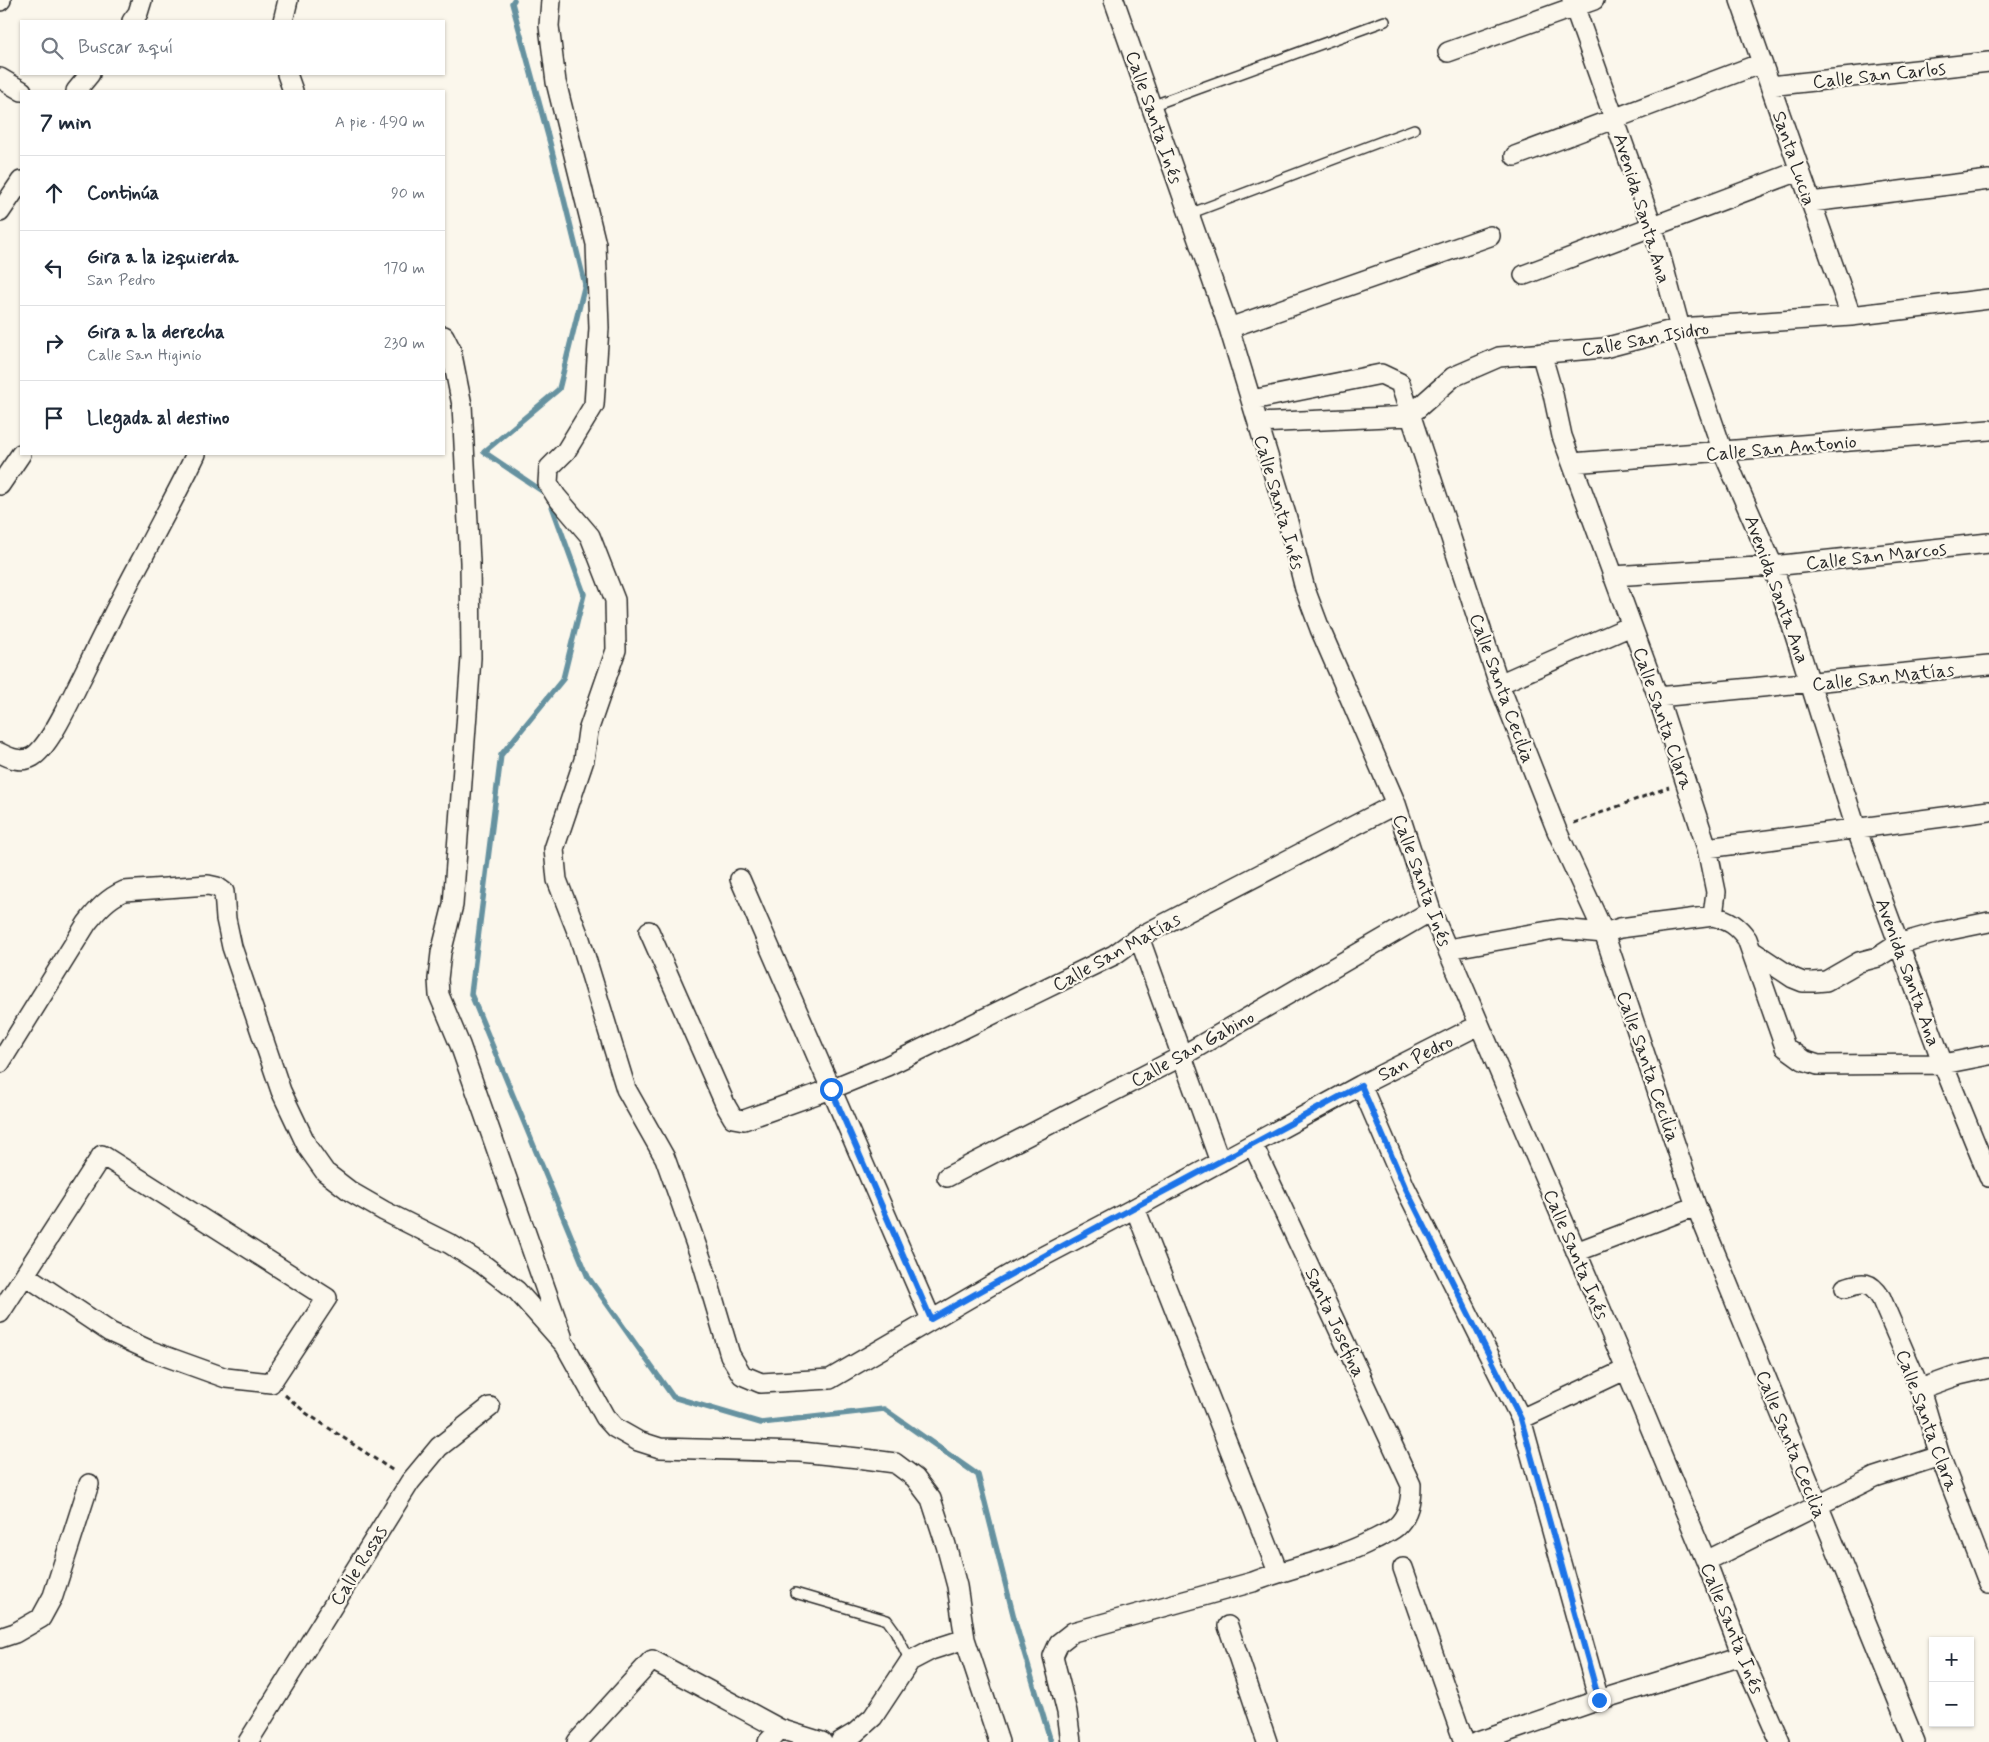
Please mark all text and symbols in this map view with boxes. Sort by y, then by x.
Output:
search box [20,20,445,75]
icon: search [38,34,66,62]
text: Buscar aquí [78,35,173,60]
street label: Calle Santa Inés [1119,48,1188,188]
street label: Calle San Carlos [1811,56,1947,95]
street label: Santa Lucia [1766,108,1821,209]
text: 7 min [40,109,92,137]
text: A pie · 490 m [335,112,425,133]
street label: Avenida Santa Ana [1607,130,1676,286]
icon: ahead [40,179,68,207]
text: Continúa [87,181,159,206]
text: 90 m [391,183,425,204]
text: Gira a la izquierda [87,245,238,270]
icon: left [40,254,68,282]
text: 170 m [383,258,425,279]
text: San Pedro [87,270,155,291]
street label: Calle San Isidro [1580,316,1711,363]
text: Gira a la derecha [87,320,225,345]
icon: right [40,329,68,357]
text: 230 m [384,333,425,354]
text: Calle San Higinio [87,345,202,366]
icon: arrive [40,404,68,432]
text: Llegada al destino [87,406,229,431]
street label: Calle San Antonio [1705,429,1858,468]
street label: Calle Santa Inés [1247,432,1310,573]
street label: Avenida Santa Ana [1738,512,1815,667]
street label: Calle San Marcos [1805,537,1948,576]
street label: Calle Santa Cecilia [1463,610,1540,767]
street label: Calle Santa Clara [1627,644,1699,794]
street label: Calle San Matías [1811,658,1956,697]
street label: Calle Santa Inés [1386,811,1457,951]
street label: Avenida Santa Ana [1869,895,1946,1050]
street label: Calle San Matías [1048,906,1186,998]
street label: Calle Santa Cecilia [1610,988,1685,1145]
street label: Calle San Gabino [1126,1005,1259,1094]
street label: San Pedro [1374,1029,1457,1088]
route start [820,1078,843,1101]
street label: Calle Santa Inés [1537,1186,1615,1324]
street label: Santa Josefina [1298,1264,1371,1381]
street label: Calle Santa Clara [1889,1346,1964,1495]
street label: Calle Santa Cecilia [1749,1367,1832,1522]
street label: Calle Rosas [325,1521,394,1611]
street label: Calle Santa Inés [1694,1559,1770,1698]
map controls [1929,1637,1974,1727]
button: + [1929,1637,1974,1682]
button: − [1929,1682,1974,1727]
route end [1588,1689,1611,1712]

